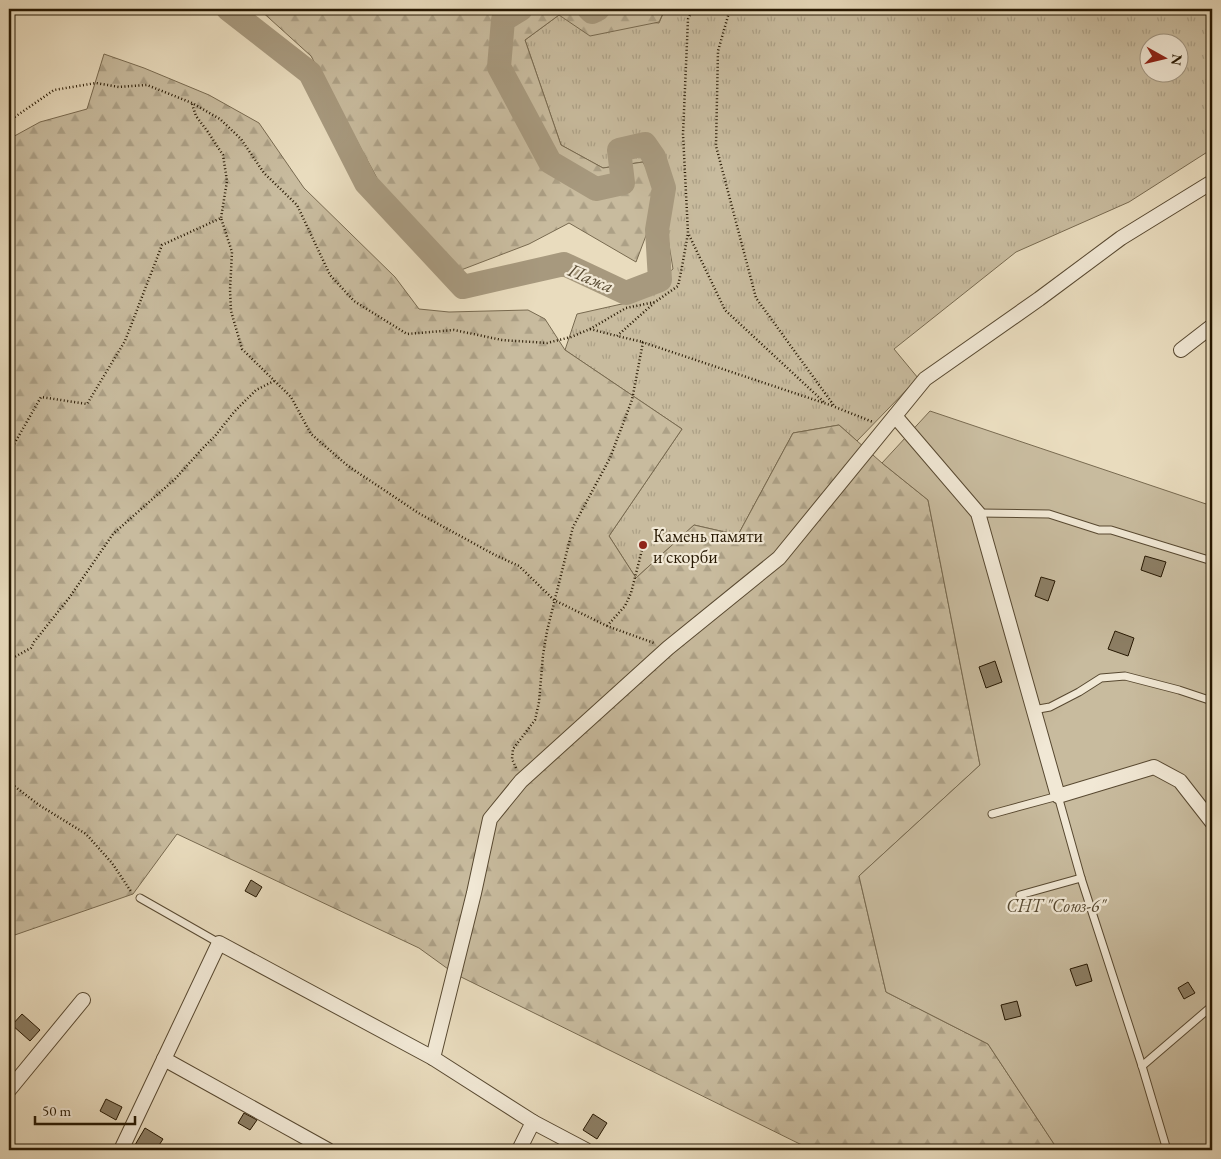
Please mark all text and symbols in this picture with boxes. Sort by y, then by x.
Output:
north arrow [1138,32,1188,82]
text: N [1167,53,1187,67]
water label: Пажа [564,257,618,299]
place label: Камень памяти и скорби [653,524,764,568]
marker: Камень памяти и скорби [637,539,649,551]
park label: СНТ "Союз-6" [1006,894,1108,917]
scale bar [35,1094,135,1126]
text: 50 m [42,1101,71,1120]

